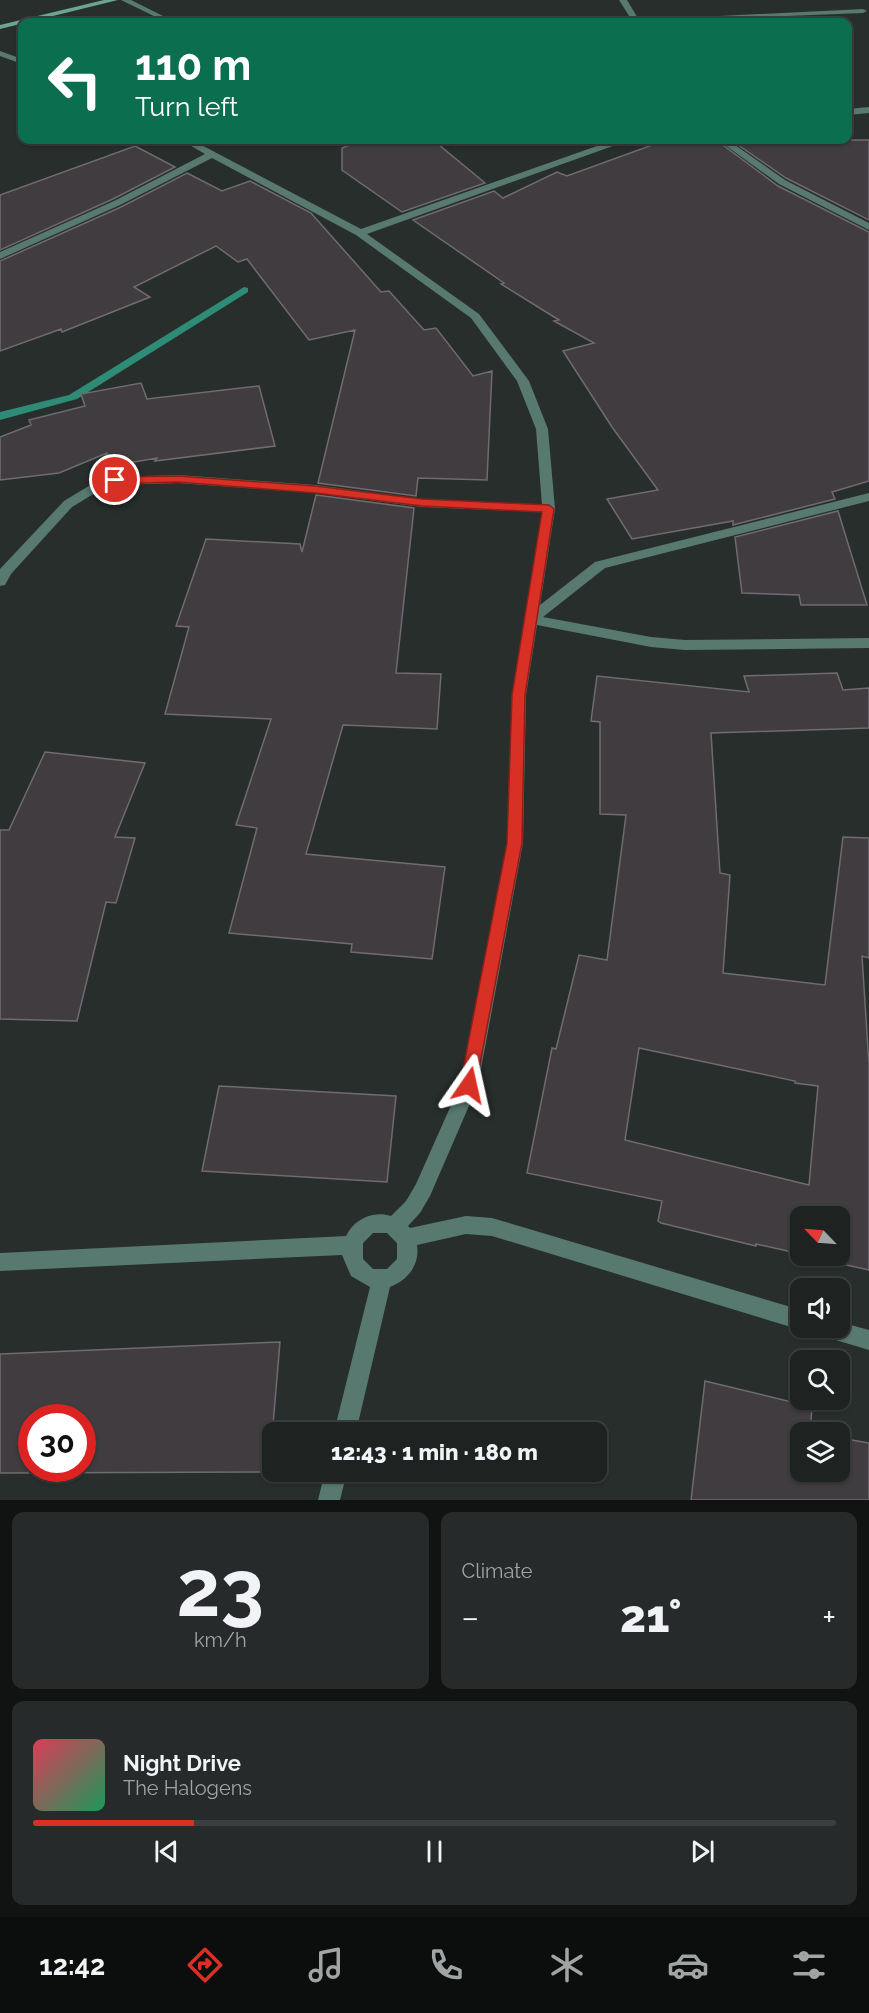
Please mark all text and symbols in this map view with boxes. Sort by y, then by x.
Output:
text: 110 m [135,41,251,90]
icon: left [36,42,114,120]
text: Turn left [135,91,238,122]
pin [89,454,140,505]
icon: arrive [98,463,131,496]
position arrow [437,1053,501,1117]
north arrow [790,1206,850,1266]
map controls [790,1206,850,1482]
button: sound [790,1278,850,1338]
button: search [790,1350,850,1410]
speed limit sign: 30 [18,1404,96,1482]
button: layers [790,1422,850,1482]
text: 12:43 · 1 min · 180 m [331,1439,538,1465]
text: 23 [176,1543,264,1634]
text: Climate [462,1559,533,1583]
text: 21° [620,1590,682,1643]
text: − [462,1598,479,1637]
text: + [822,1598,836,1637]
text: km/h [194,1628,247,1652]
text: Night Drive [123,1750,241,1776]
text: The Halogens [123,1776,252,1800]
icon: previous [150,1835,183,1868]
icon: pause [418,1835,451,1868]
icon: next [686,1835,719,1868]
icon: directions [184,1944,226,1986]
icon: music [305,1944,347,1986]
icon: phone [425,1944,467,1986]
icon: climate [546,1944,588,1986]
icon: car [667,1944,709,1986]
icon: filters [788,1944,830,1986]
text: 12:42 [39,1950,105,1981]

